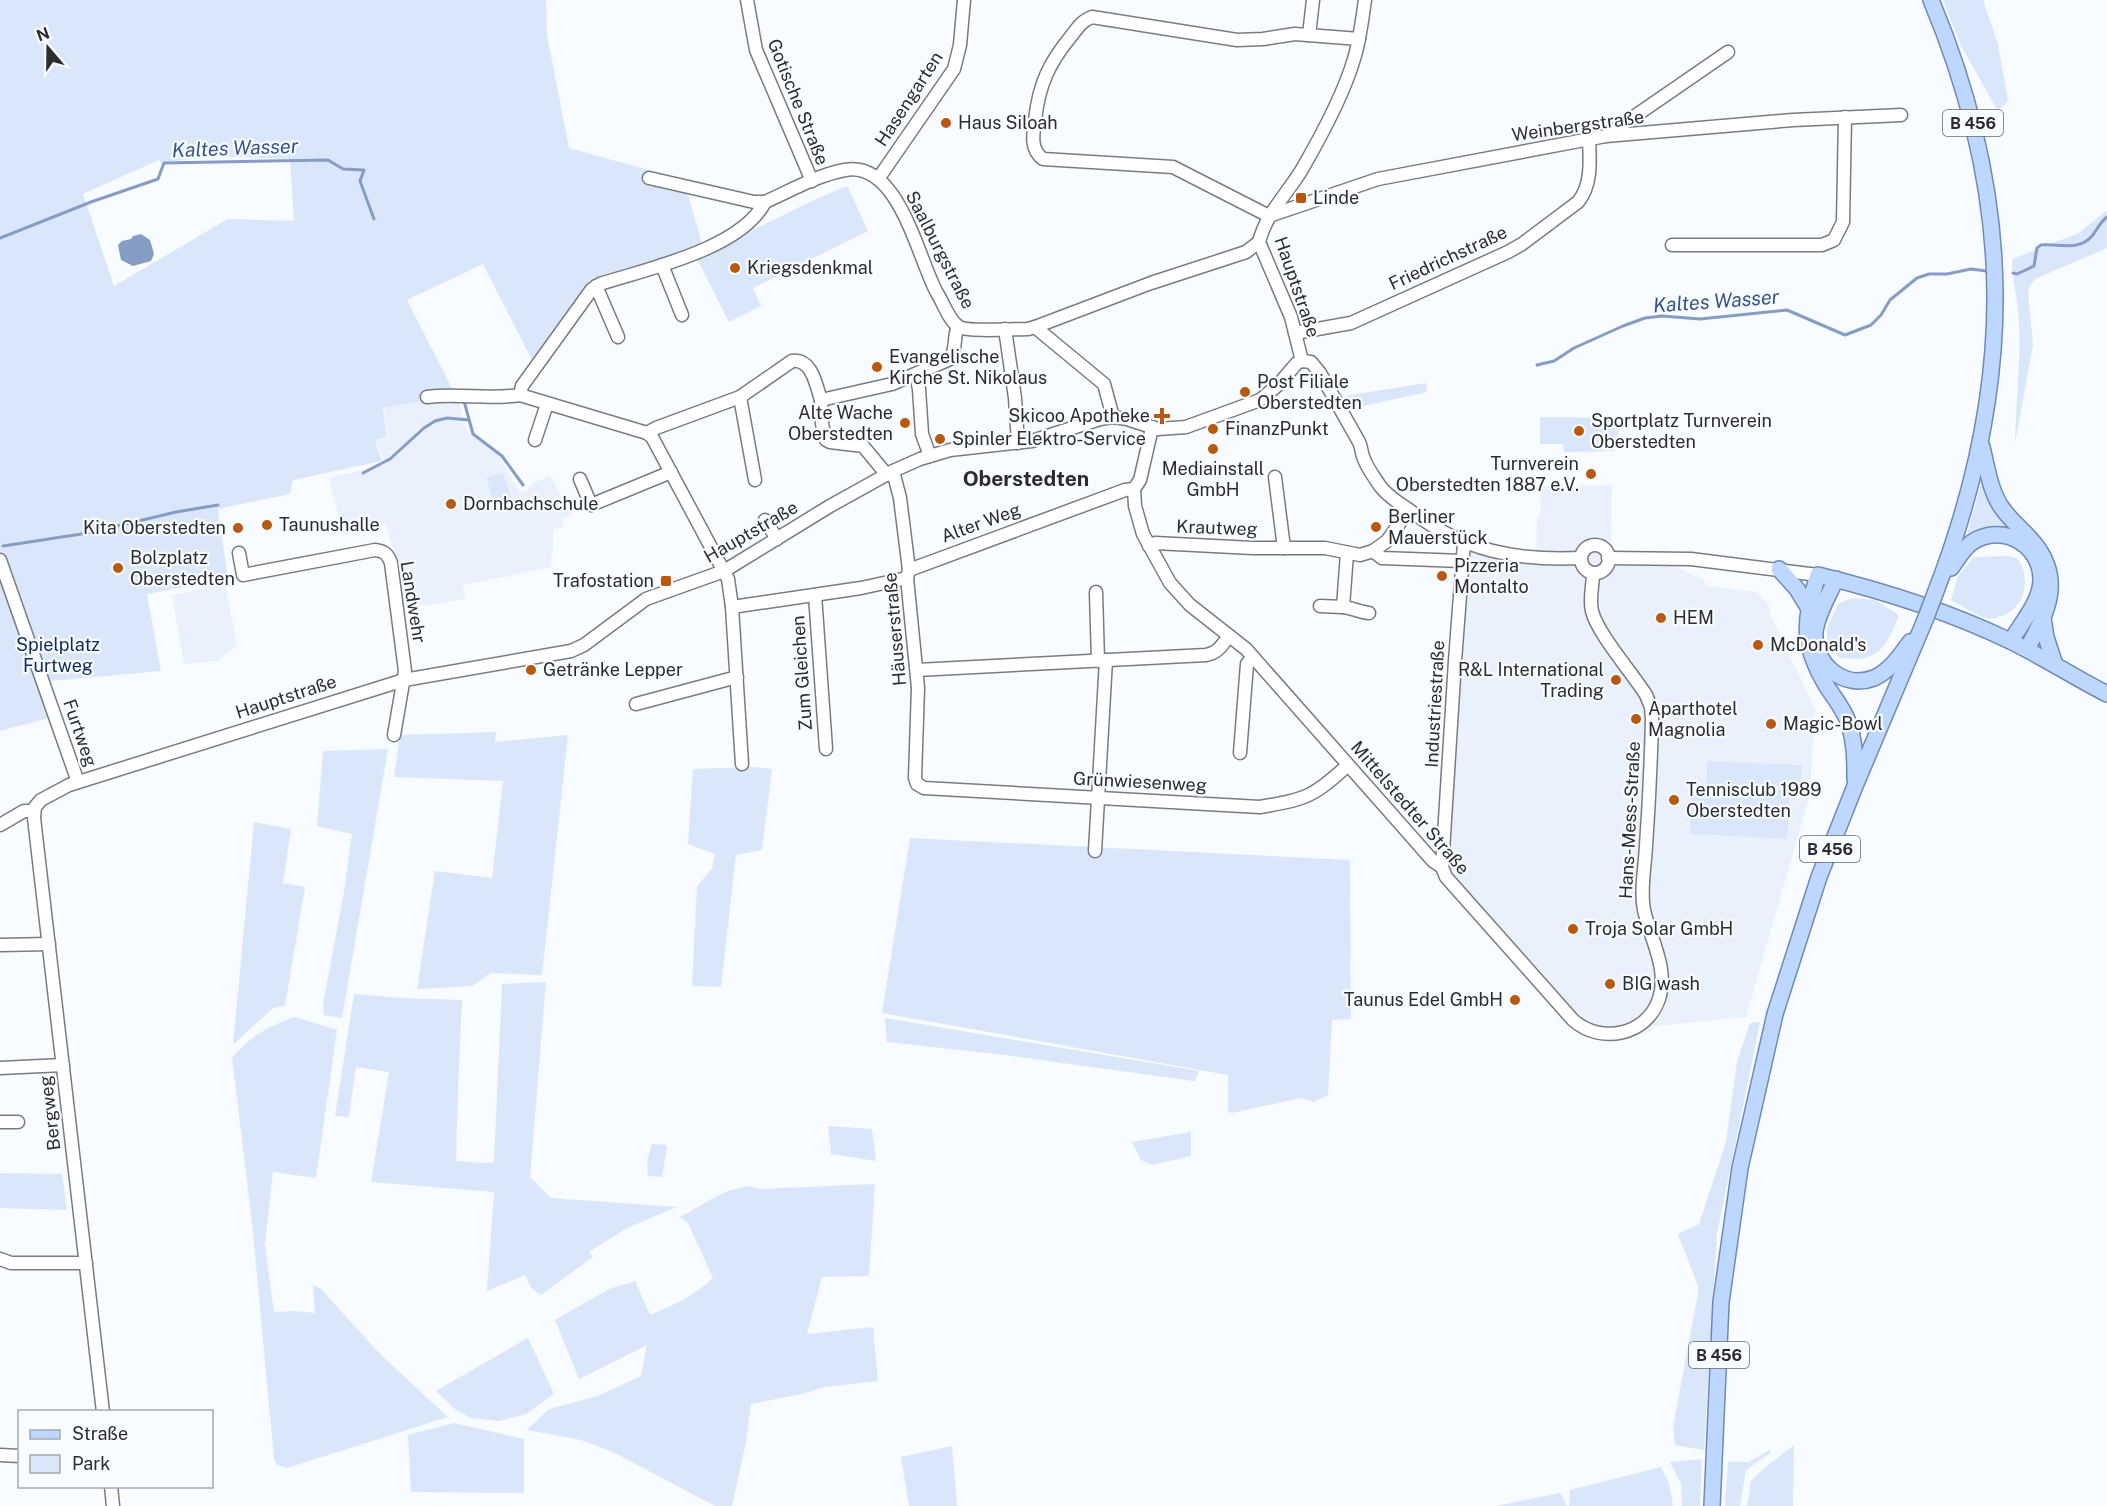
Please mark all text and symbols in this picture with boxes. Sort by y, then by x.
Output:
north arrow [18,18,78,78]
text: N [34,23,52,45]
street label: Gotische Straße [764,36,833,168]
street label: Hasengarten [870,48,947,150]
street label: Weinbergstraße [1510,106,1645,145]
road number: B 456 [1943,110,2003,136]
place label: Haus Siloah [958,112,1058,133]
marker: Haus Siloah [939,116,953,130]
water label: Kaltes Wasser [171,134,299,162]
street label: Saalburgstraße [902,187,979,312]
place label: Linde [1313,187,1359,208]
marker: Linde [1294,191,1308,205]
street label: Friedrichstraße [1385,221,1510,294]
street label: Hauptstraße [1270,234,1324,340]
place label: Kriegsdenkmal [747,257,873,278]
marker: Kriegsdenkmal [728,261,742,275]
water label: Kaltes Wasser [1652,285,1780,317]
place label: Evangelische Kirche St. Nikolaus [889,346,1047,388]
marker: Evangelische Kirche St. Nikolaus [870,360,884,374]
place label: Post Filiale Oberstedten [1257,371,1362,413]
marker: Post Filiale Oberstedten [1238,385,1252,399]
place label: Alte Wache Oberstedten [788,402,893,444]
place label: Skicoo Apotheke [1008,405,1150,426]
marker: Skicoo Apotheke [1155,409,1169,423]
place label: Sportplatz Turnverein Oberstedten [1591,410,1772,452]
marker: Alte Wache Oberstedten [898,416,912,430]
place label: FinanzPunkt [1225,418,1329,439]
marker: FinanzPunkt [1206,422,1220,436]
marker: Sportplatz Turnverein Oberstedten [1572,424,1586,438]
place label: Spinler Elektro-Service [952,428,1146,449]
marker: Spinler Elektro-Service [933,432,947,446]
marker: Mediainstall GmbH [1206,442,1220,456]
place label: Turnverein Oberstedten 1887 e.V. [1396,453,1579,495]
place label: Mediainstall GmbH [1162,458,1264,500]
district label: Oberstedten [963,466,1089,491]
marker: Turnverein Oberstedten 1887 e.V. [1584,467,1598,481]
place label: Dornbachschule [463,493,599,514]
street label: Hauptstraße [700,496,801,567]
marker: Dornbachschule [444,497,458,511]
street label: Alter Weg [938,498,1024,547]
place label: Berliner Mauerstück [1388,506,1488,548]
place label: Taunushalle [279,514,380,535]
street label: Krautweg [1176,516,1258,539]
place label: Kita Oberstedten [83,517,226,538]
marker: Taunushalle [260,518,274,532]
marker: Berliner Mauerstück [1369,520,1383,534]
marker: Kita Oberstedten [231,521,245,535]
place label: Bolzplatz Oberstedten [130,547,235,589]
place label: Pizzeria Montalto [1454,555,1529,597]
street label: Landwehr [397,559,430,644]
marker: Bolzplatz Oberstedten [111,561,125,575]
marker: Pizzeria Montalto [1435,569,1449,583]
place label: Trafostation [553,570,654,591]
street label: Häuserstraße [879,571,910,687]
marker: Trafostation [659,574,673,588]
place label: HEM [1673,607,1714,628]
marker: HEM [1654,611,1668,625]
street label: Zum Gleichen [787,615,816,731]
park label: Spielplatz Furtweg [16,634,100,676]
place label: McDonald's [1770,634,1866,655]
marker: McDonald's [1751,638,1765,652]
street label: Industriestraße [1421,640,1448,768]
place label: Getränke Lepper [543,659,683,680]
place label: R&L International Trading [1458,659,1604,701]
marker: Getränke Lepper [524,663,538,677]
street label: Hauptstraße [233,670,339,723]
marker: R&L International Trading [1609,673,1623,687]
street label: Furtweg [59,696,102,769]
place label: Aparthotel Magnolia [1648,698,1738,740]
marker: Aparthotel Magnolia [1629,712,1643,726]
place label: Magic-Bowl [1783,713,1883,734]
marker: Magic-Bowl [1764,717,1778,731]
street label: Mittelstedter Straße [1347,737,1474,879]
street label: Hans-Mess-Straße [1615,741,1644,899]
street label: Grünwiesenweg [1073,768,1208,795]
place label: Tennisclub 1989 Oberstedten [1686,779,1822,821]
marker: Tennisclub 1989 Oberstedten [1667,793,1681,807]
road number: B 456 [1800,836,1860,862]
place label: Troja Solar GmbH [1585,918,1733,939]
marker: Troja Solar GmbH [1566,922,1580,936]
place label: BIG wash [1622,973,1700,994]
marker: BIG wash [1603,977,1617,991]
place label: Taunus Edel GmbH [1344,989,1503,1010]
marker: Taunus Edel GmbH [1508,993,1522,1007]
street label: Bergweg [34,1074,65,1152]
road number: B 456 [1689,1342,1749,1368]
legend [18,1410,213,1488]
text: Straße [72,1423,128,1444]
text: Park [72,1453,110,1474]

